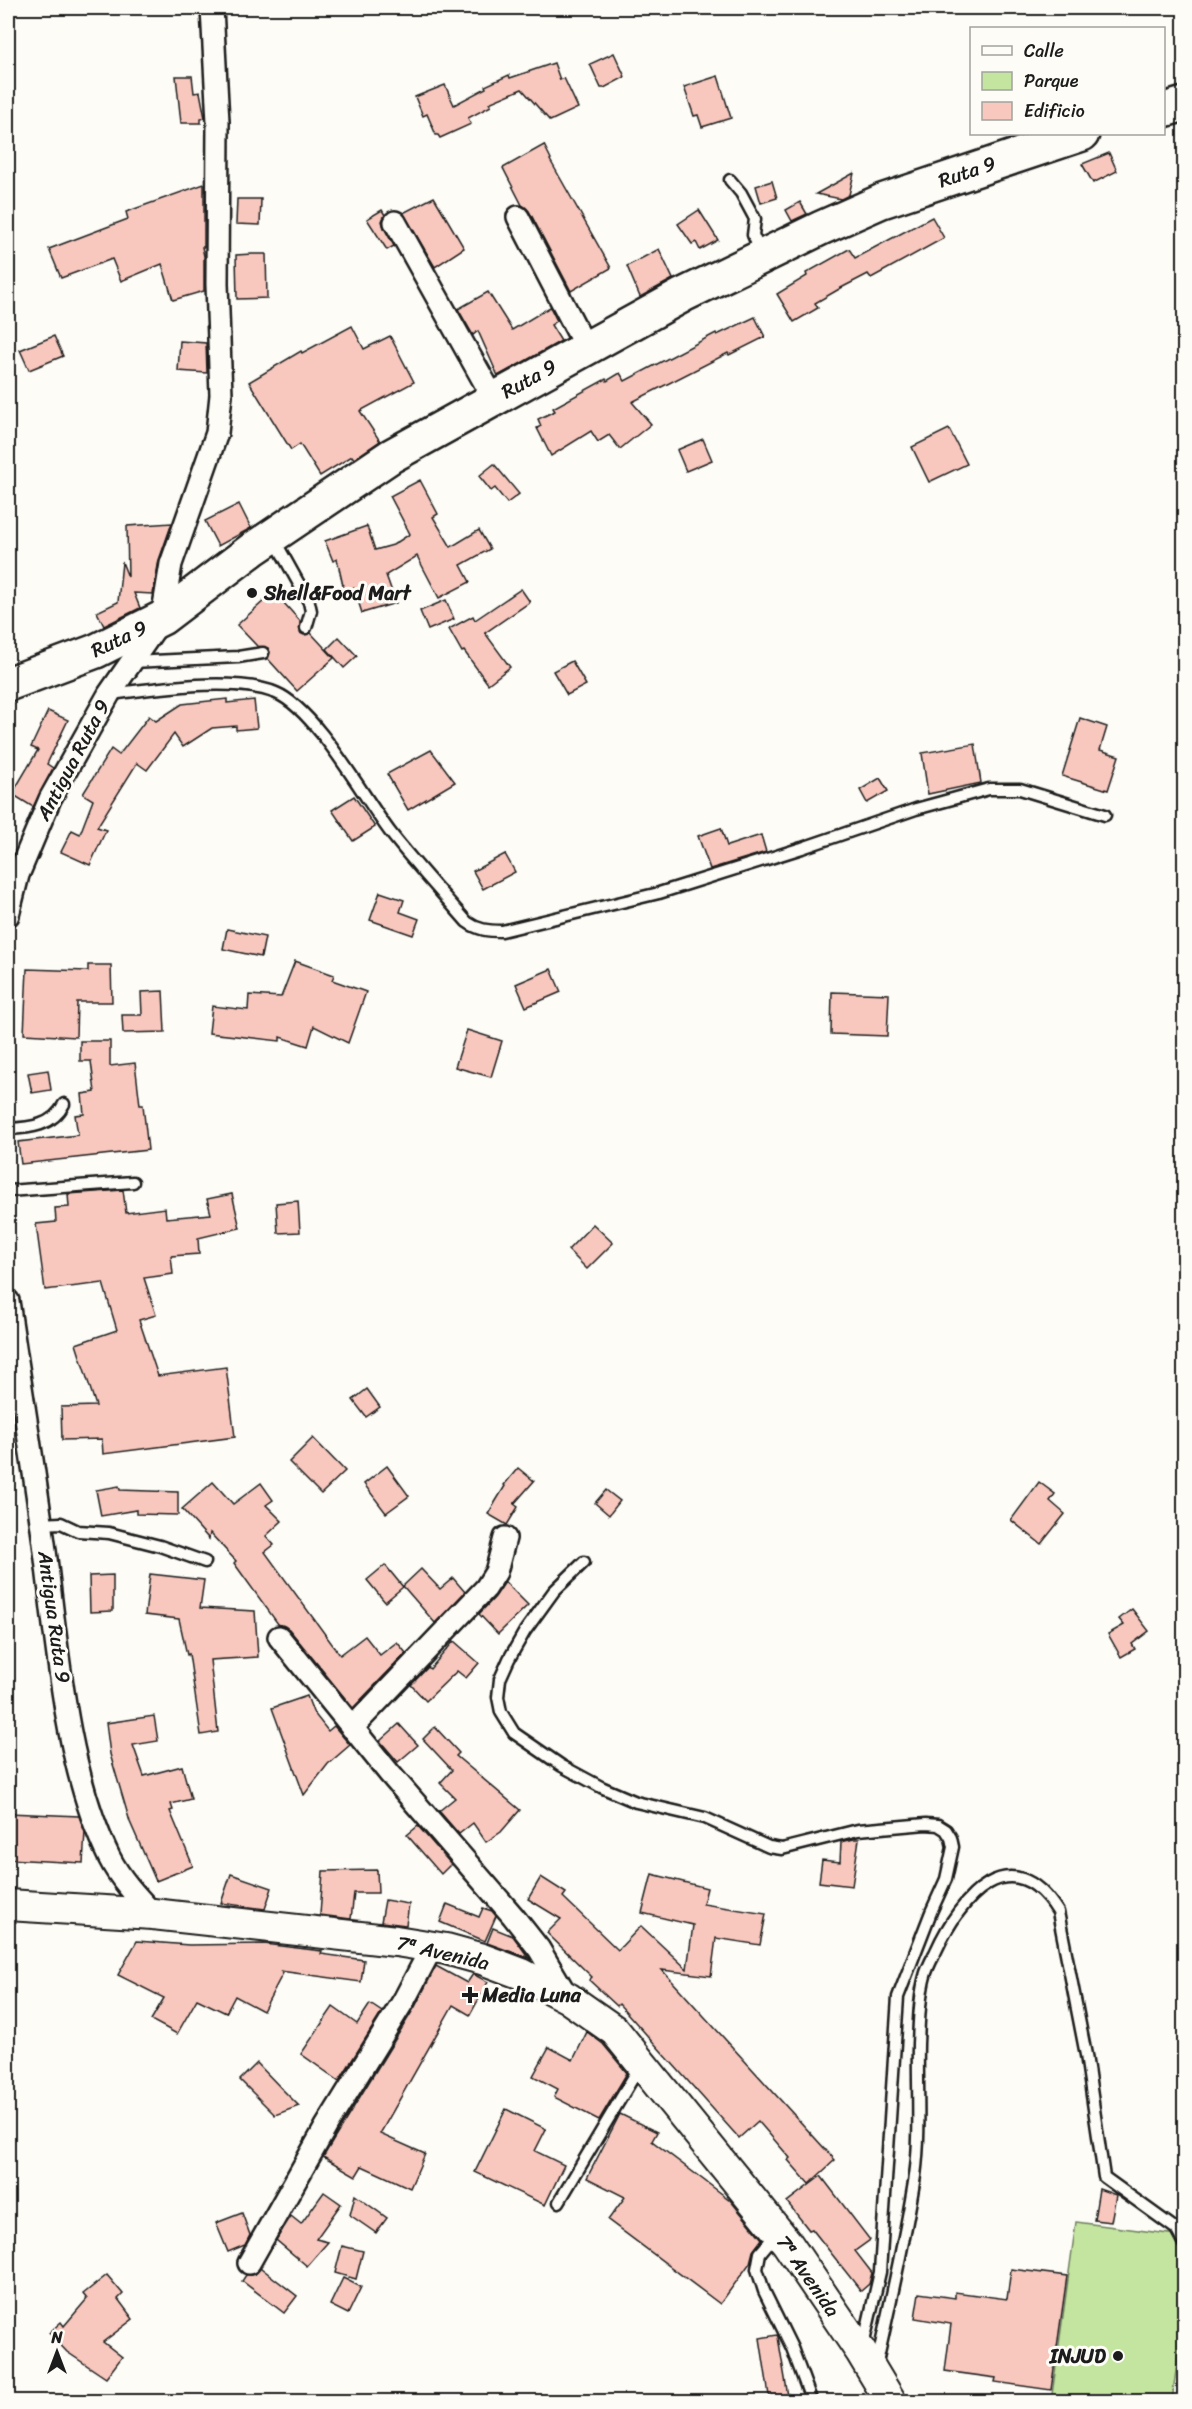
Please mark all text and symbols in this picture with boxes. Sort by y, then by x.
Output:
legend [970,27,1165,135]
text: Calle [1024,35,1064,67]
text: Parque [1024,65,1079,97]
text: Edificio [1024,95,1085,127]
street label: Ruta 9 [933,146,1001,198]
street label: Ruta 9 [495,349,563,409]
place label: Shell&Food Mart [263,576,412,611]
marker: Shell&Food Mart [245,586,259,600]
street label: Ruta 9 [85,610,153,668]
street label: Antigua Ruta 9 [26,693,120,828]
street label: Antigua Ruta 9 [27,1548,81,1685]
street label: 7ª Avenida [393,1925,493,1981]
place label: Media Luna [481,1978,582,2013]
marker: Media Luna [463,1988,477,2002]
street label: 7ª Avenida [767,2227,849,2325]
north arrow [27,2322,87,2382]
text: N [50,2323,63,2352]
place label: INJUD [1049,2339,1106,2374]
marker: INJUD [1111,2349,1125,2363]

